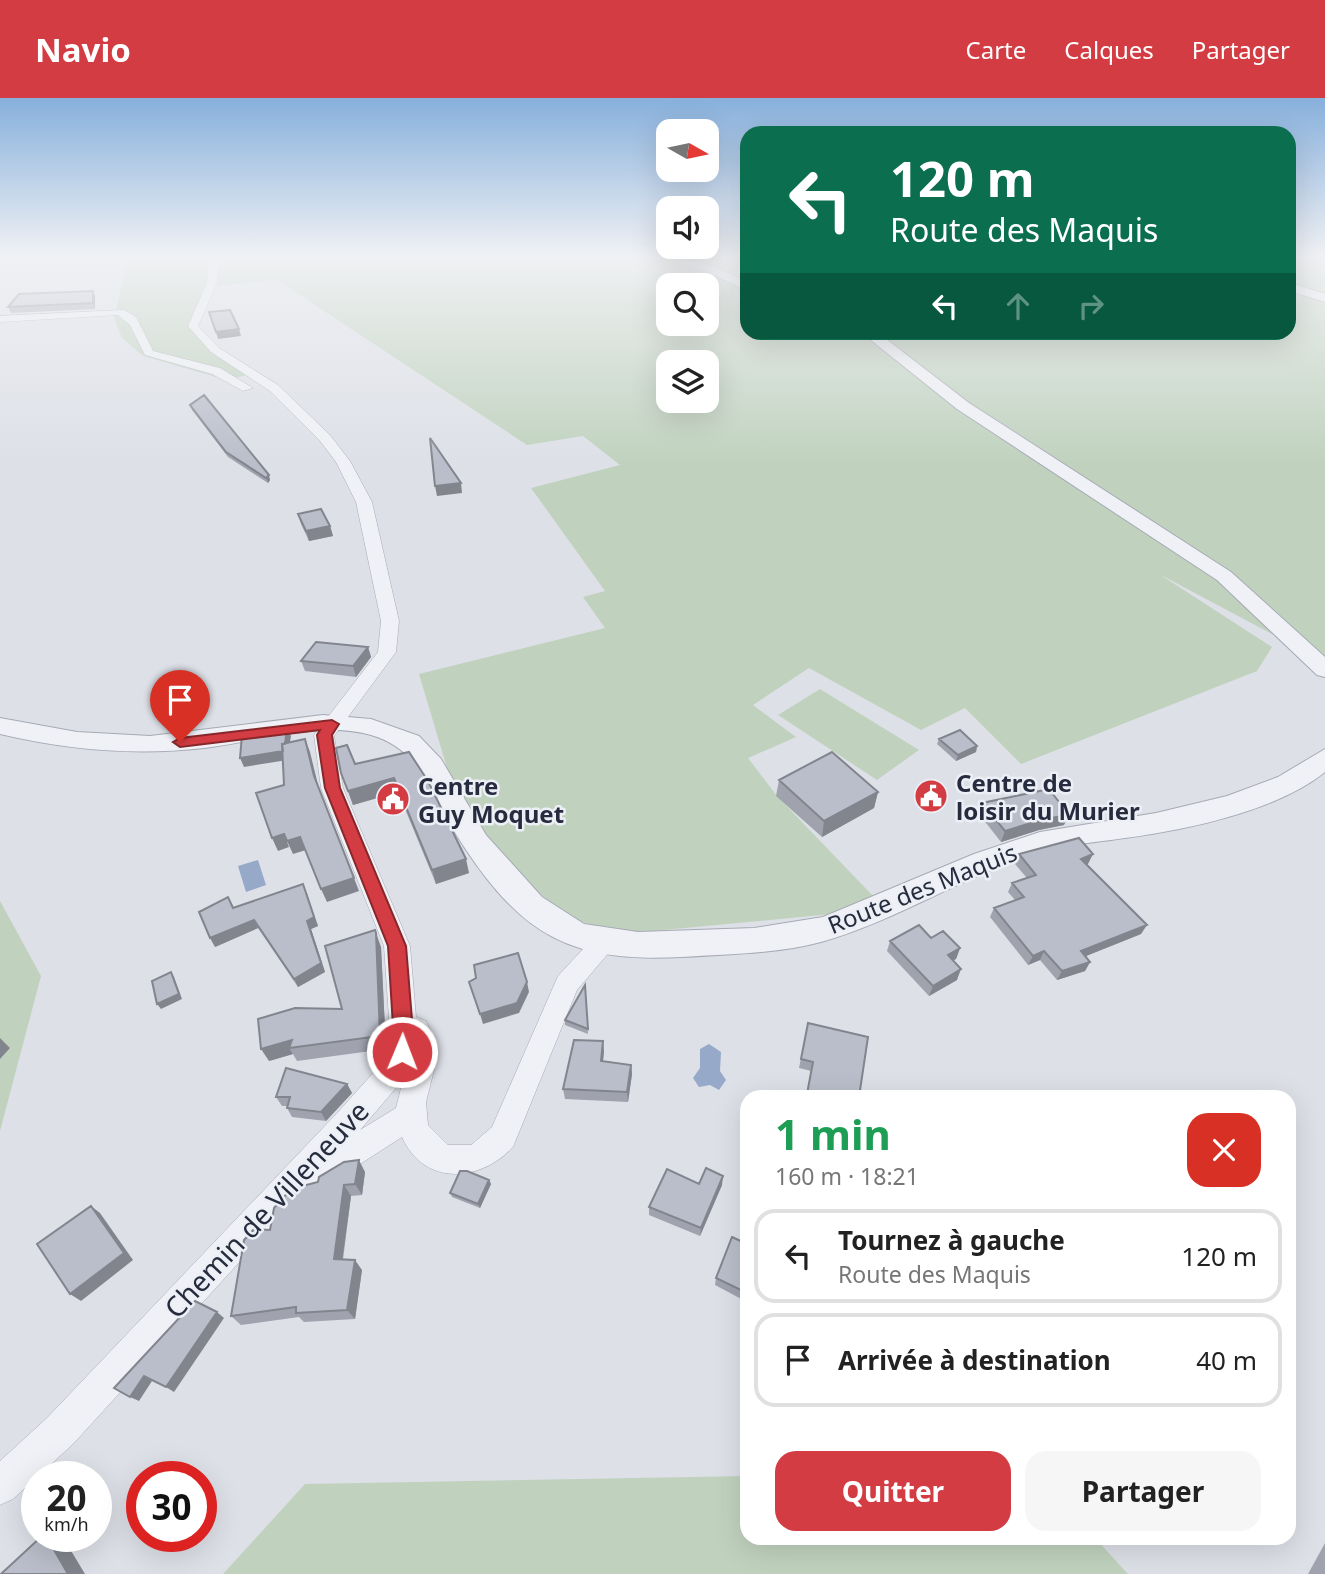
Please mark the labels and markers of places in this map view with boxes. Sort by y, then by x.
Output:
pin [150,670,210,742]
place label: Centre de loisir du Murier [956,766,1140,827]
place label: Centre Guy Moquet [418,769,564,830]
public building icon: Centre de loisir du Murier [912,777,950,815]
public building icon: Centre Guy Moquet [374,780,412,818]

